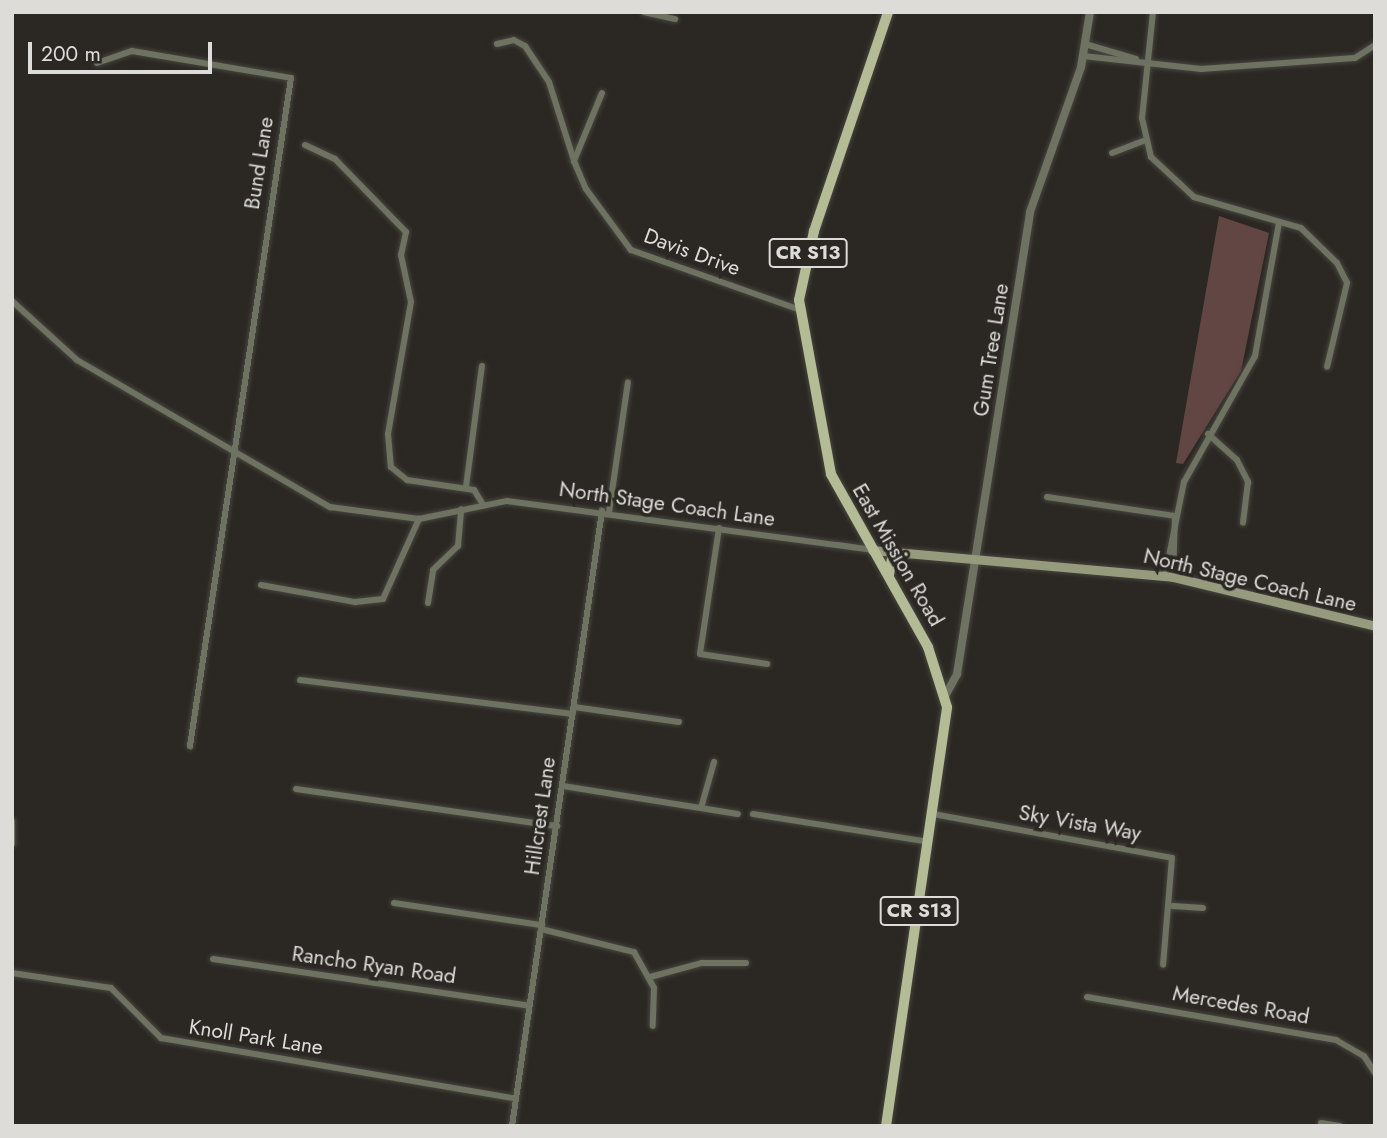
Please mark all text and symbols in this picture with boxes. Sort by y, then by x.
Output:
scale bar [32,28,215,72]
text: 200 m [41,39,101,69]
street label: Bund Lane [239,115,279,211]
street label: Davis Drive [641,223,743,281]
road number: CR S13 [768,238,848,268]
street label: Gum Tree Lane [968,282,1014,418]
street label: North Stage Coach Lane [557,476,777,532]
street label: East Mission Road [847,479,949,631]
street label: North Stage Coach Lane [1141,543,1359,617]
street label: Hillcrest Lane [519,755,561,877]
street label: Sky Vista Way [1017,800,1143,846]
road number: CR S13 [879,896,959,926]
street label: Rancho Ryan Road [290,941,458,989]
street label: Mercedes Road [1171,981,1311,1029]
street label: Knoll Park Lane [187,1014,325,1060]

